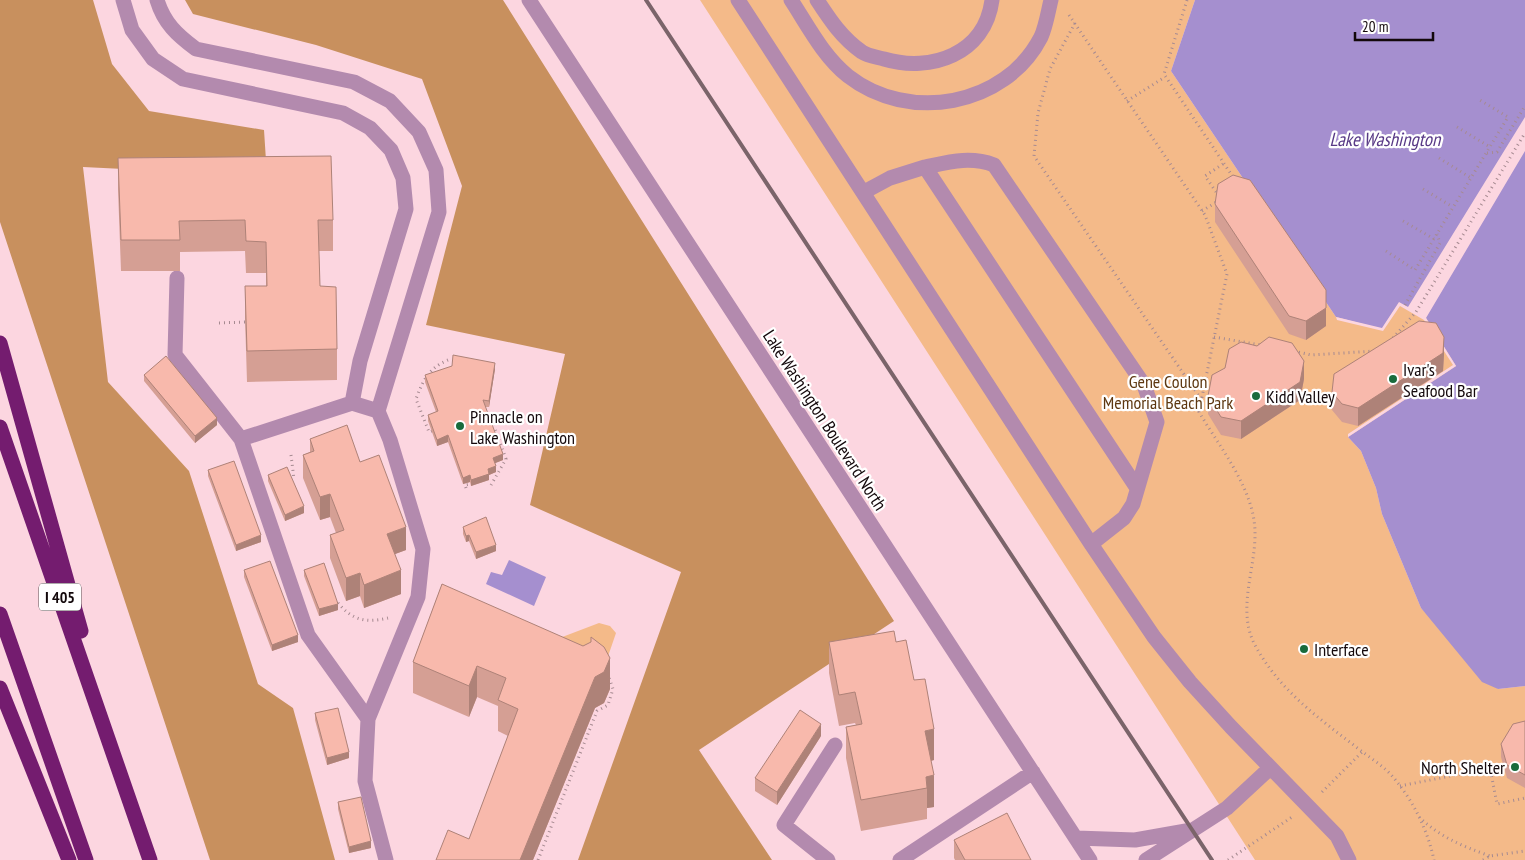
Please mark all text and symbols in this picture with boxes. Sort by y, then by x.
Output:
scale bar [1355,10,1432,42]
text: 20 m [1362,17,1388,36]
water label: Lake Washington [1330,127,1442,151]
street label: Lake Washington Boulevard North [758,325,892,515]
place label: Ivar's Seafood Bar [1403,358,1478,402]
park label: Gene Coulon Memorial Beach Park [1103,370,1233,414]
marker: Ivar's Seafood Bar [1387,373,1399,385]
place label: Kidd Valley [1266,385,1335,408]
marker: Kidd Valley [1250,390,1262,402]
place label: Pinnacle on Lake Washington [470,405,575,449]
marker: Pinnacle on Lake Washington [454,420,466,432]
road number: I 405 [39,584,81,610]
place label: Interface [1314,638,1369,661]
marker: Interface [1298,643,1310,655]
place label: North Shelter [1421,756,1505,779]
marker: North Shelter [1509,761,1521,773]

